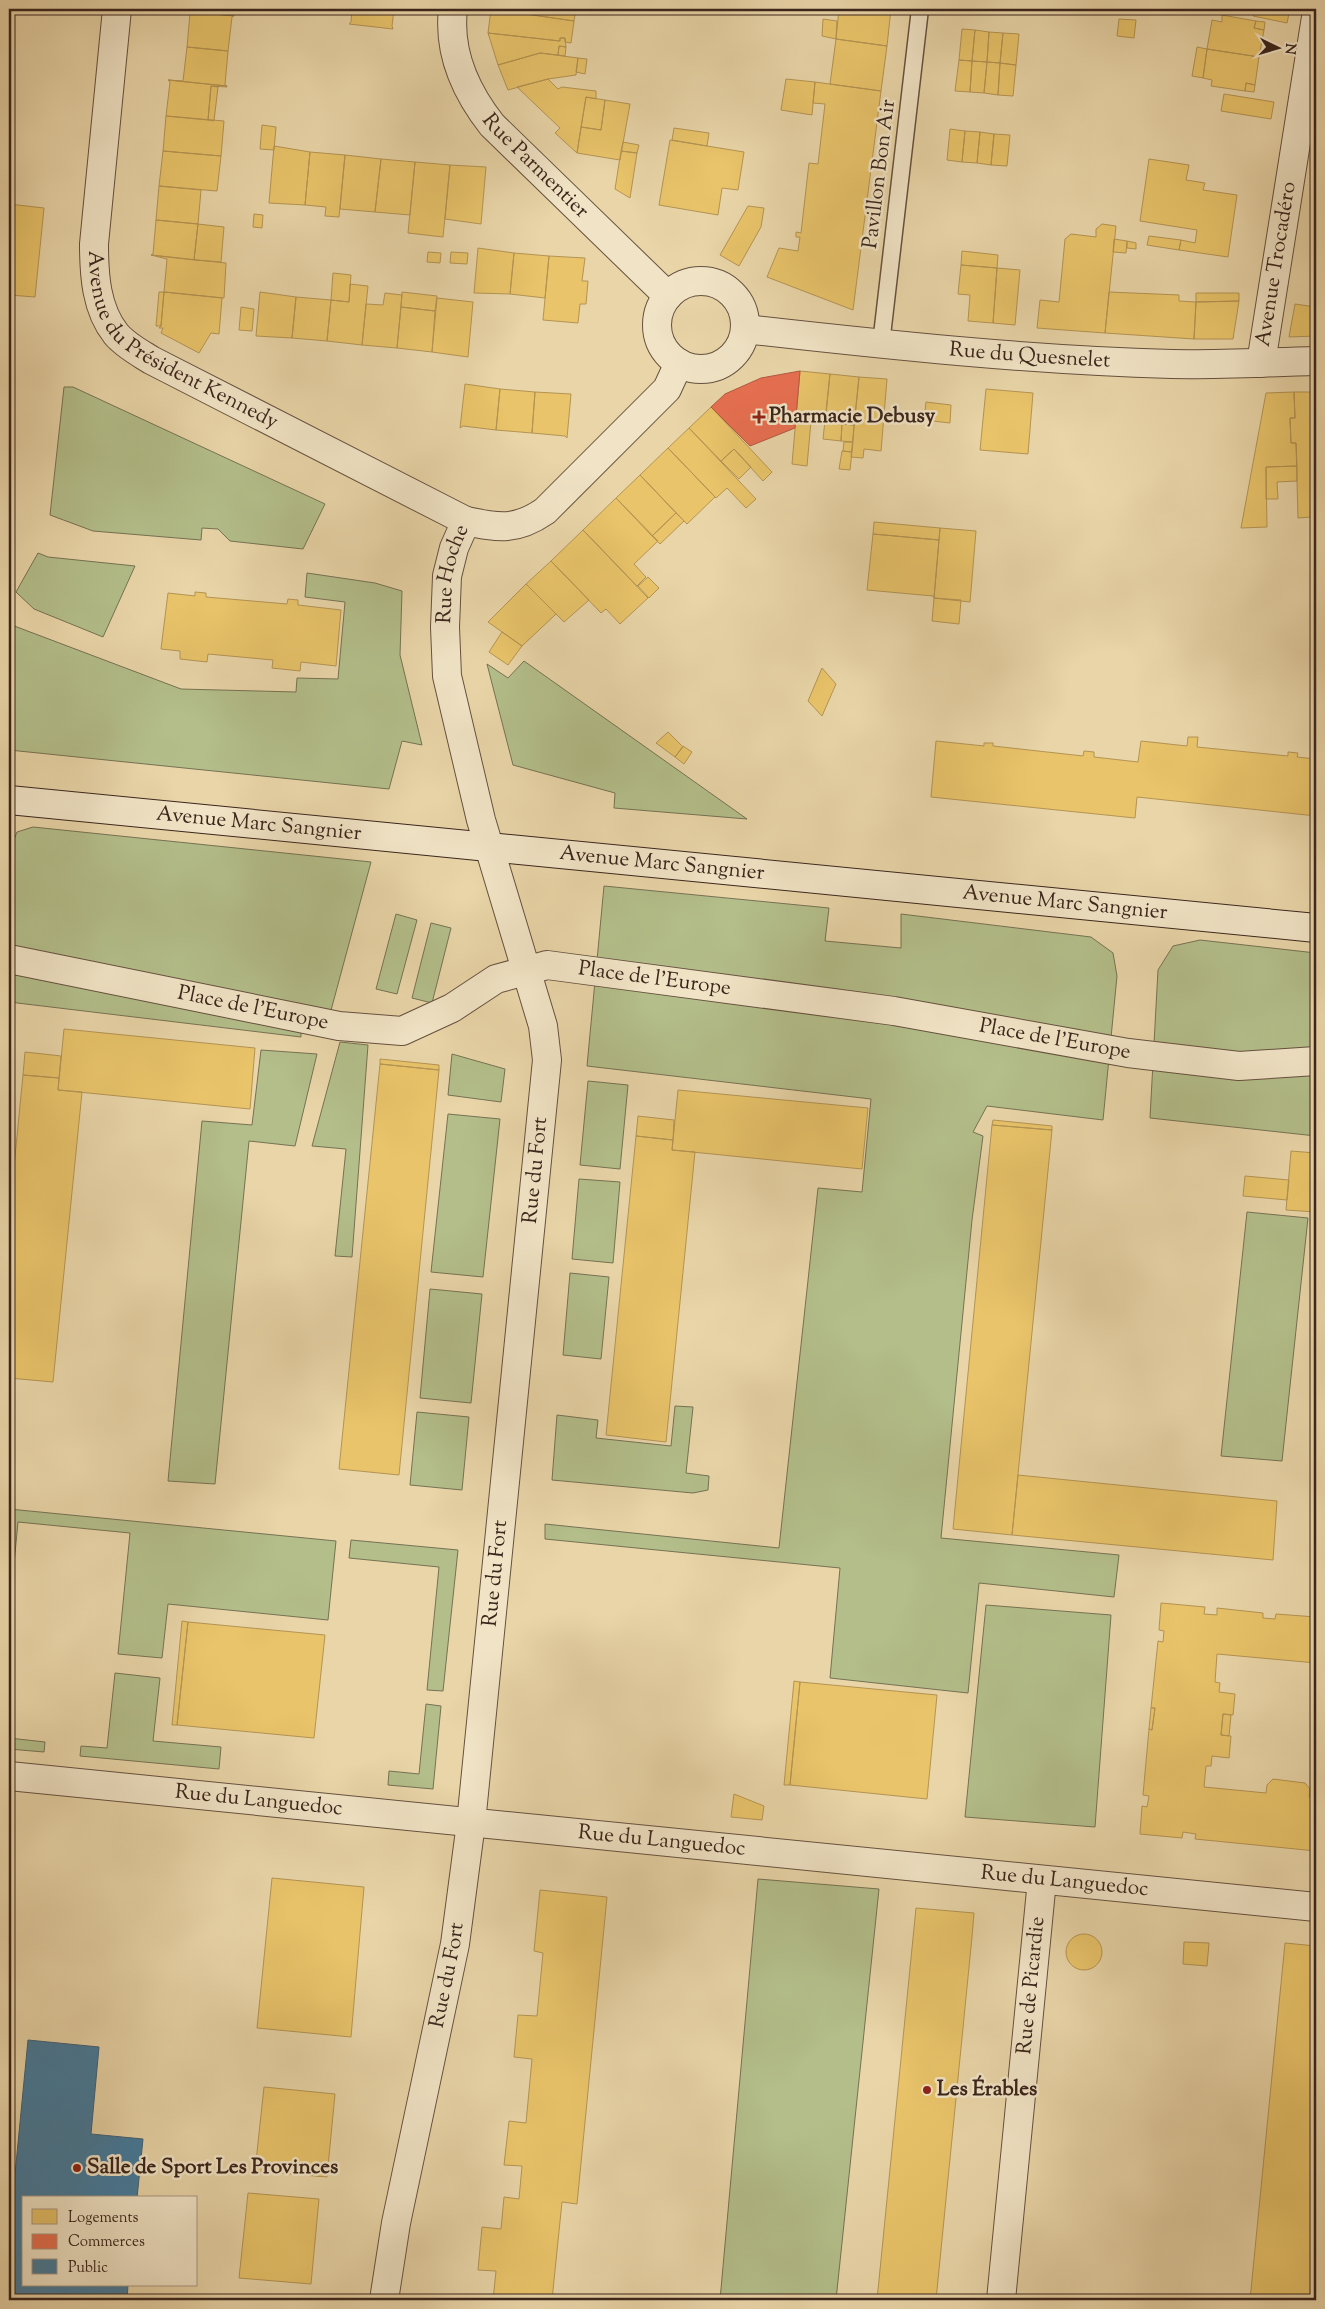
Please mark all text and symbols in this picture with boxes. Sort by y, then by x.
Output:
north arrow [1252,22,1302,72]
text: N [1279,43,1299,55]
street label: Pavillon Bon Air [856,98,904,250]
street label: Rue Parmentier [474,108,595,226]
street label: Avenue Trocadéro [1249,180,1305,349]
street label: Avenue du Président Kennedy [79,250,284,438]
street label: Rue du Quesnelet [948,335,1111,377]
place label: Pharmacie Debusy [769,402,936,432]
marker: Pharmacie Debusy [753,411,765,423]
street label: Rue Hoche [430,520,477,624]
street label: Avenue Marc Sangnier [155,800,363,849]
street label: Avenue Marc Sangnier [558,839,766,889]
street label: Avenue Marc Sangnier [961,878,1169,928]
street label: Place de l'Europe [576,954,733,1004]
street label: Place de l'Europe [175,979,331,1039]
street label: Place de l'Europe [977,1012,1133,1068]
street label: Rue du Fort [516,1116,556,1225]
street label: Rue du Fort [476,1519,516,1628]
street label: Rue du Languedoc [173,1778,344,1824]
street label: Rue du Languedoc [576,1818,747,1865]
street label: Rue du Languedoc [979,1858,1150,1905]
street label: Rue de Picardie [1010,1915,1053,2056]
street label: Rue du Fort [423,1921,473,2031]
place label: Les Érables [937,2075,1037,2105]
marker: Les Érables [921,2084,933,2096]
place label: Salle de Sport Les Provinces [87,2153,338,2183]
marker: Salle de Sport Les Provinces [71,2162,83,2174]
legend [22,2196,198,2286]
text: Logements [68,2208,139,2229]
text: Commerces [68,2232,145,2253]
text: Public [68,2258,108,2279]

